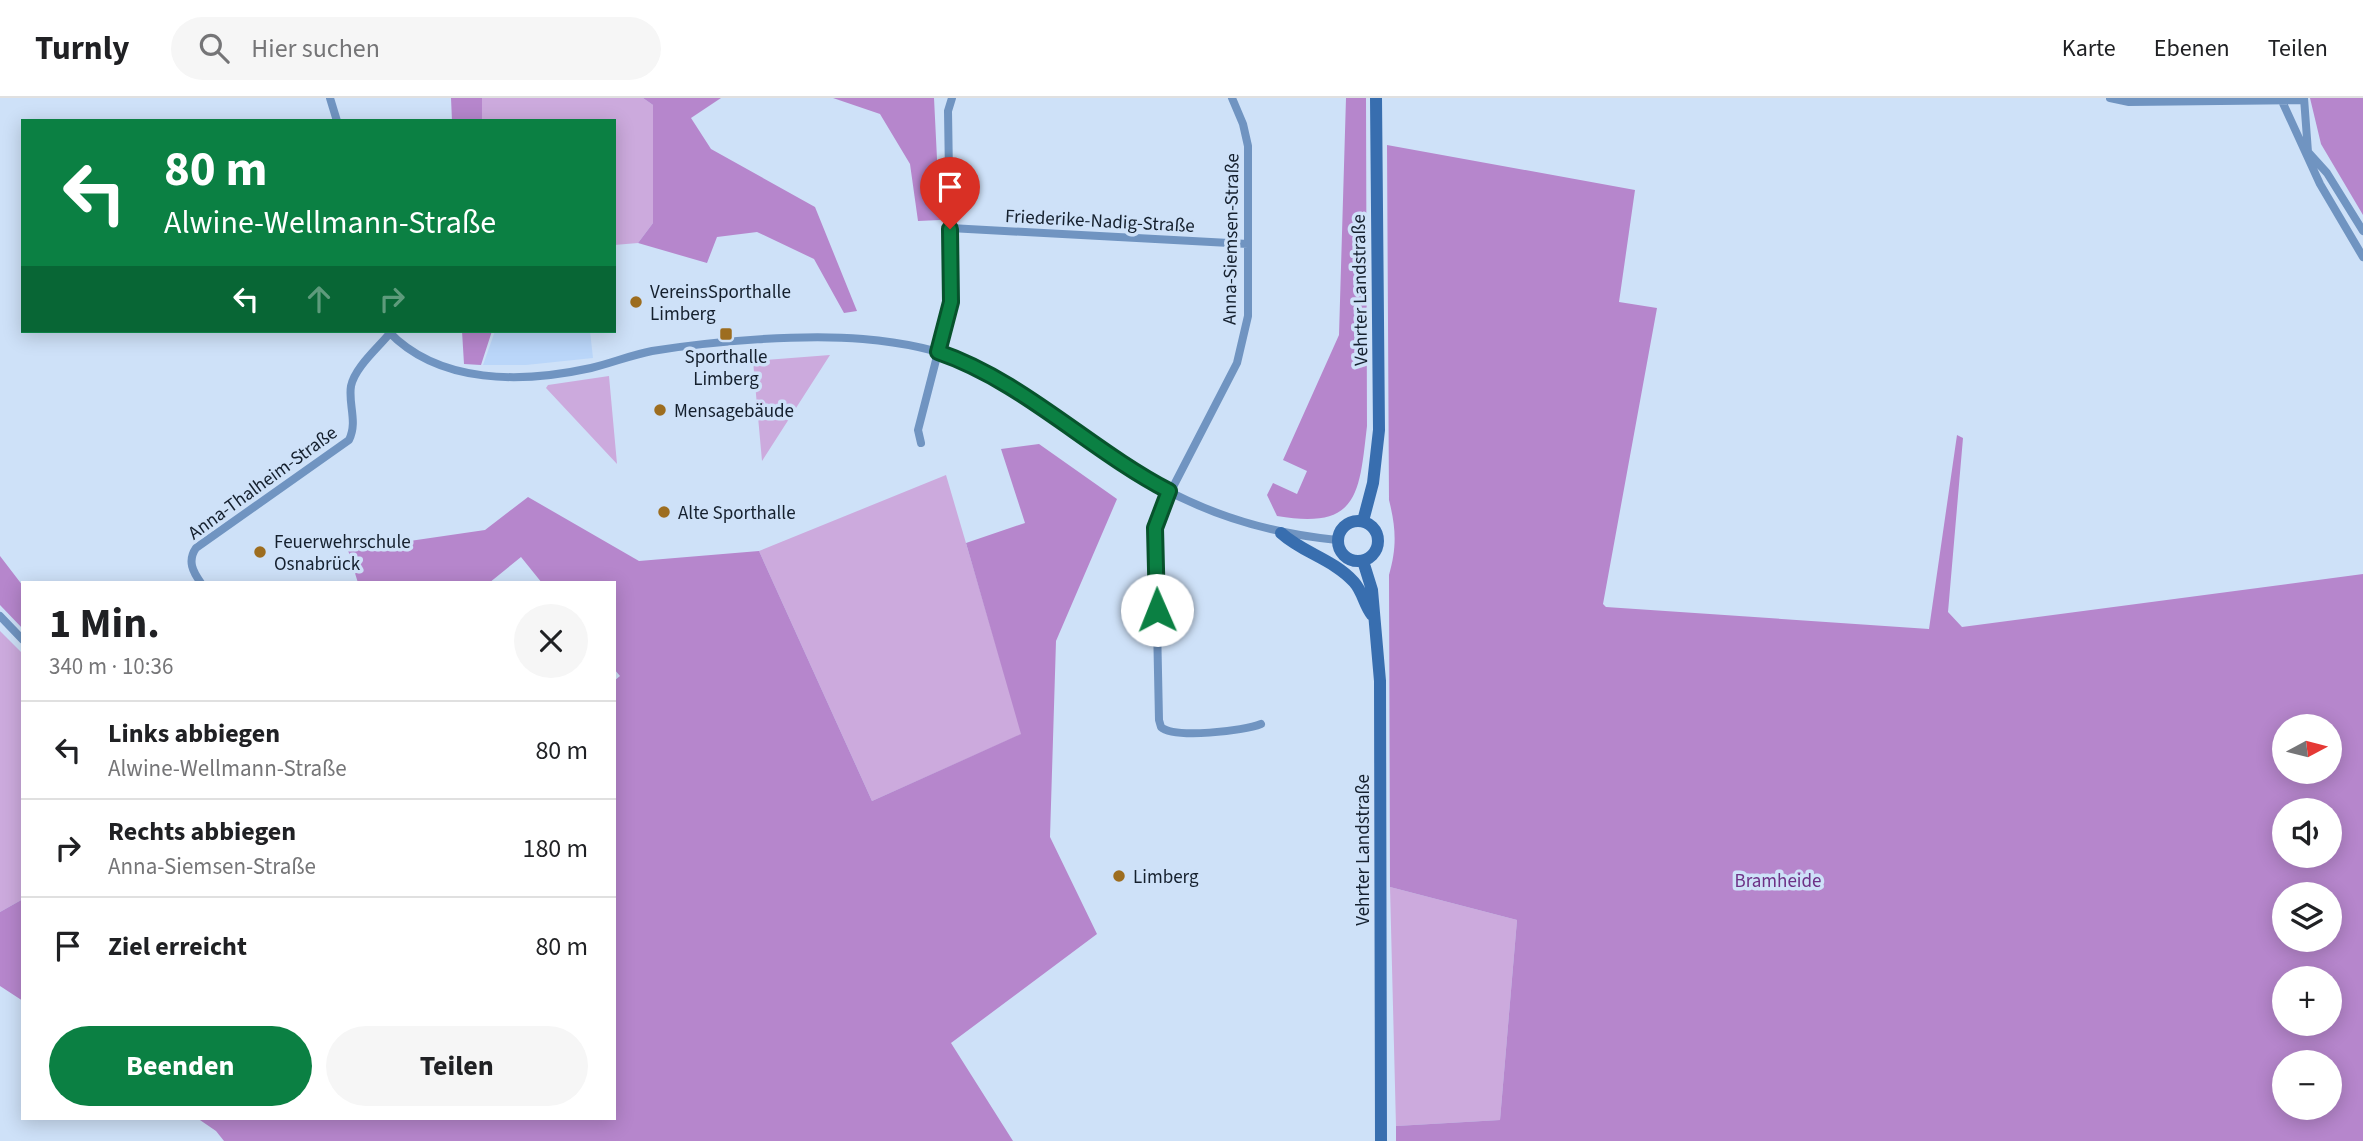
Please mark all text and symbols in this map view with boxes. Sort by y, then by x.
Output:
search box [171,17,661,80]
text: Turnly [35,25,129,72]
icon: search [195,29,233,67]
text: Hier suchen [251,30,380,67]
text: Karte [2062,31,2116,66]
text: Ebenen [2154,31,2230,66]
text: Teilen [2268,31,2328,66]
text: 80 m [164,135,268,205]
icon: left [49,147,140,238]
street label: Anna-Siemsen-Straße [1217,153,1246,325]
pin [920,157,980,229]
icon: arrive [931,168,969,206]
text: Alwine-Wellmann-Straße [164,200,496,246]
street label: Friederike-Nadig-Straße [1004,203,1195,240]
street label: Vehrter Landstraße [1346,214,1375,366]
place label: VereinsSporthalle Limberg [650,279,791,328]
icon: left [227,280,265,318]
icon: ahead [300,280,338,318]
icon: right [373,280,411,318]
marker: VereinsSporthalle Limberg [628,294,644,310]
marker: Sporthalle Limberg [718,326,734,342]
place label: Sporthalle Limberg [684,344,768,393]
place label: Mensagebäude [674,398,794,425]
marker: Mensagebäude [652,402,668,418]
street label: Anna-Thalheim-Straße [183,420,343,547]
place label: Alte Sporthalle [678,500,796,527]
marker: Alte Sporthalle [656,504,672,520]
place label: Feuerwehrschule Osnabrück [274,529,411,578]
marker: Feuerwehrschule Osnabrück [252,544,268,560]
position arrow [1120,573,1194,647]
text: 1 Min. [49,594,160,654]
button: close [514,604,588,678]
text: 340 m · 10:36 [49,650,173,683]
north arrow [2272,714,2342,784]
map controls [2272,714,2342,1120]
text: Links abbiegen [108,715,280,752]
icon: left [49,731,87,769]
text: 80 m [535,732,588,769]
text: Alwine-Wellmann-Straße [108,752,347,785]
street label: Vehrter Landstraße [1350,774,1377,926]
button: sound [2272,798,2342,868]
text: Rechts abbiegen [108,813,296,850]
icon: right [49,829,87,867]
text: 180 m [522,830,588,867]
text: Anna-Siemsen-Straße [108,850,316,883]
place label: Limberg [1133,864,1199,891]
marker: Limberg [1111,868,1127,884]
park label: Bramheide [1734,868,1822,895]
button: layers [2272,882,2342,952]
icon: arrive [49,927,87,965]
text: Ziel erreicht [108,928,247,965]
text: 80 m [535,928,588,965]
button: + [2272,966,2342,1036]
button: Beenden [49,1026,312,1106]
button: Teilen [326,1026,588,1106]
button: − [2272,1050,2342,1120]

